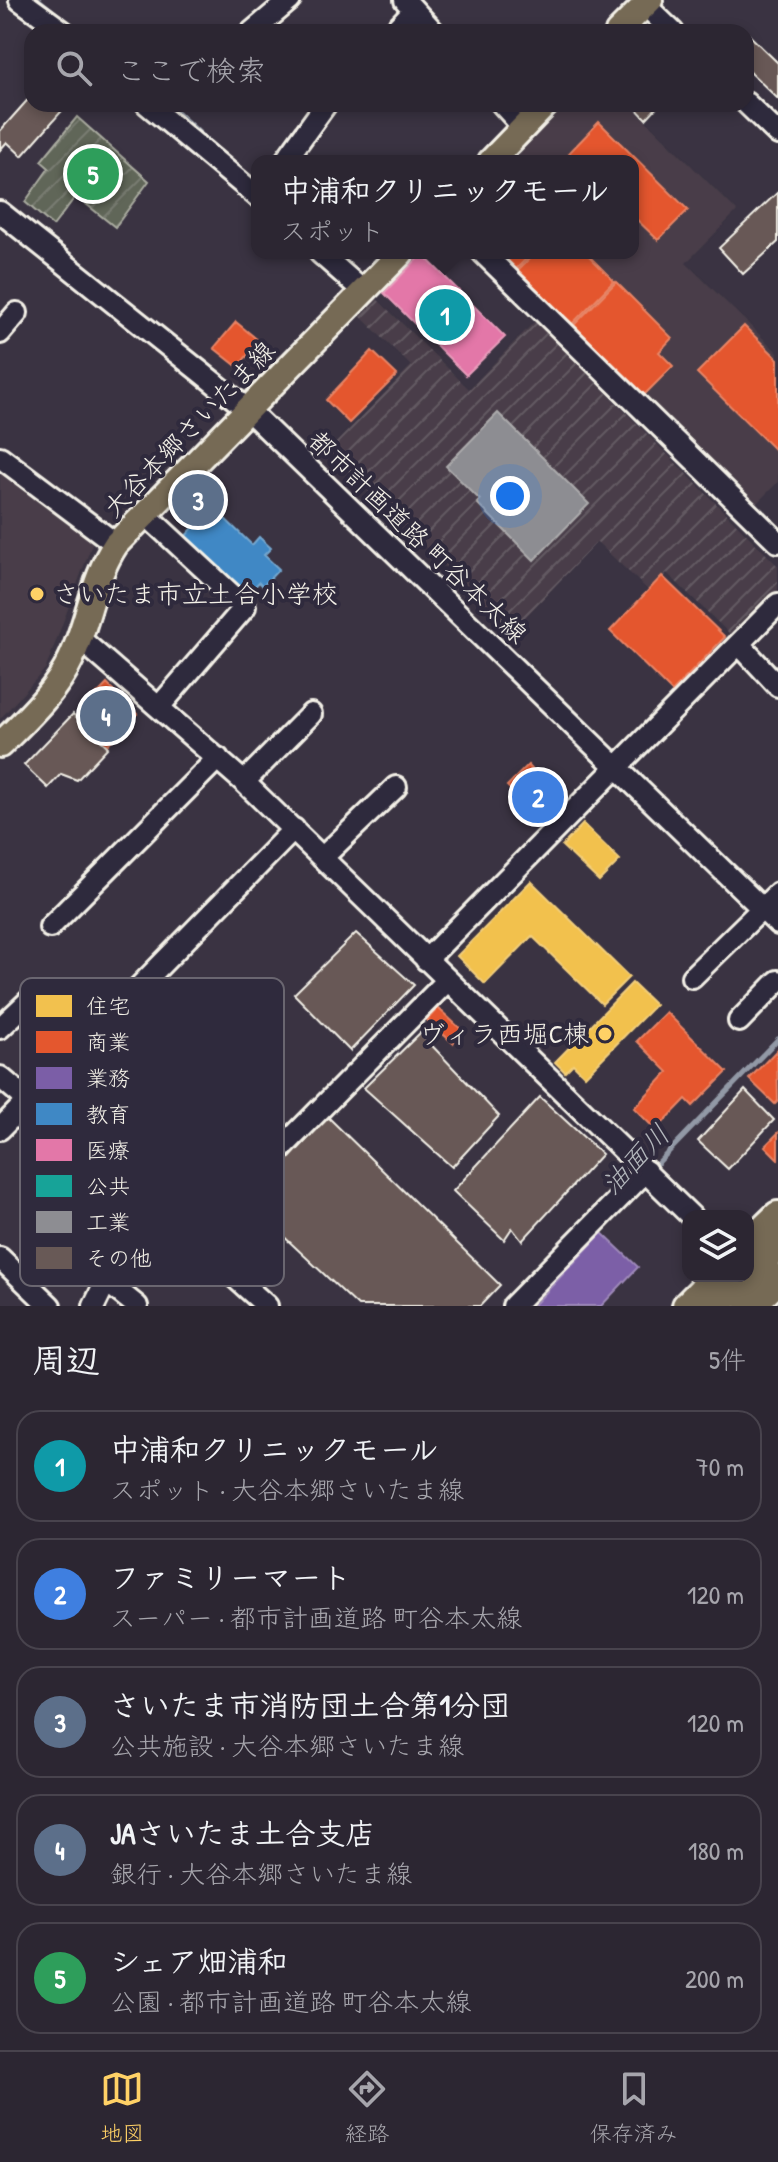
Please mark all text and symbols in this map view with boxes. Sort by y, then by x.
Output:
search box [24,24,754,112]
icon: search [52,46,96,90]
text: ここで検索 [116,50,266,90]
pin: 5 [67,144,119,204]
popup [251,155,639,259]
text: 中浦和クリニックモール [281,170,609,210]
text: スポット [281,213,385,248]
pin: 1 [419,285,471,345]
street label: 大谷本郷さいたま線 [95,333,282,525]
street label: 都市計画道路 町谷本太線 [301,423,536,651]
pin: 3 [172,470,224,530]
your location [490,476,530,516]
place label: さいたま市立土合小学校 [53,576,338,611]
marker: さいたま市立土合小学校 [28,585,46,603]
pin: 4 [80,686,132,746]
pin: 2 [512,767,564,827]
legend [20,978,284,1286]
text: 住宅 [86,991,130,1021]
place label: ヴィラ西堀C棟 [419,1016,589,1051]
marker: ヴィラ西堀C棟 [596,1025,614,1043]
text: 商業 [86,1027,130,1057]
text: 業務 [86,1063,130,1093]
text: 教育 [86,1099,130,1129]
water label: 油面川 [592,1116,678,1202]
text: 医療 [86,1135,130,1165]
text: 公共 [86,1171,130,1201]
text: 工業 [86,1207,130,1237]
map controls [682,1210,754,1282]
button: layers [682,1210,754,1282]
text: その他 [86,1243,152,1273]
text: 周辺 [32,1337,100,1383]
text: 5件 [709,1342,746,1377]
text: 中浦和クリニックモール [110,1429,439,1469]
text: 1 [55,1449,65,1484]
text: 70 m [696,1449,744,1484]
text: スポット · 大谷本郷さいたま線 [110,1472,464,1507]
text: ファミリーマート [110,1557,351,1597]
text: 2 [54,1577,66,1612]
text: 120 m [687,1577,744,1612]
text: スーパー · 都市計画道路 町谷本太線 [110,1600,522,1635]
text: さいたま市消防団土合第1分団 [110,1685,510,1725]
text: 3 [54,1705,66,1740]
text: 120 m [687,1705,744,1740]
text: 公共施設 · 大谷本郷さいたま線 [110,1728,464,1763]
text: JAさいたま土合支店 [110,1813,375,1853]
text: 4 [55,1833,65,1868]
text: 180 m [688,1833,744,1868]
text: 銀行 · 大谷本郷さいたま線 [110,1856,412,1891]
text: シェア畑浦和 [110,1941,288,1981]
text: 5 [55,1961,66,1996]
text: 200 m [685,1961,744,1996]
text: 公園 · 都市計画道路 町谷本太線 [110,1984,471,2019]
tab: 地図 [100,2067,144,2148]
tab: 経路 [345,2067,389,2148]
tab: 保存済み [590,2067,678,2148]

